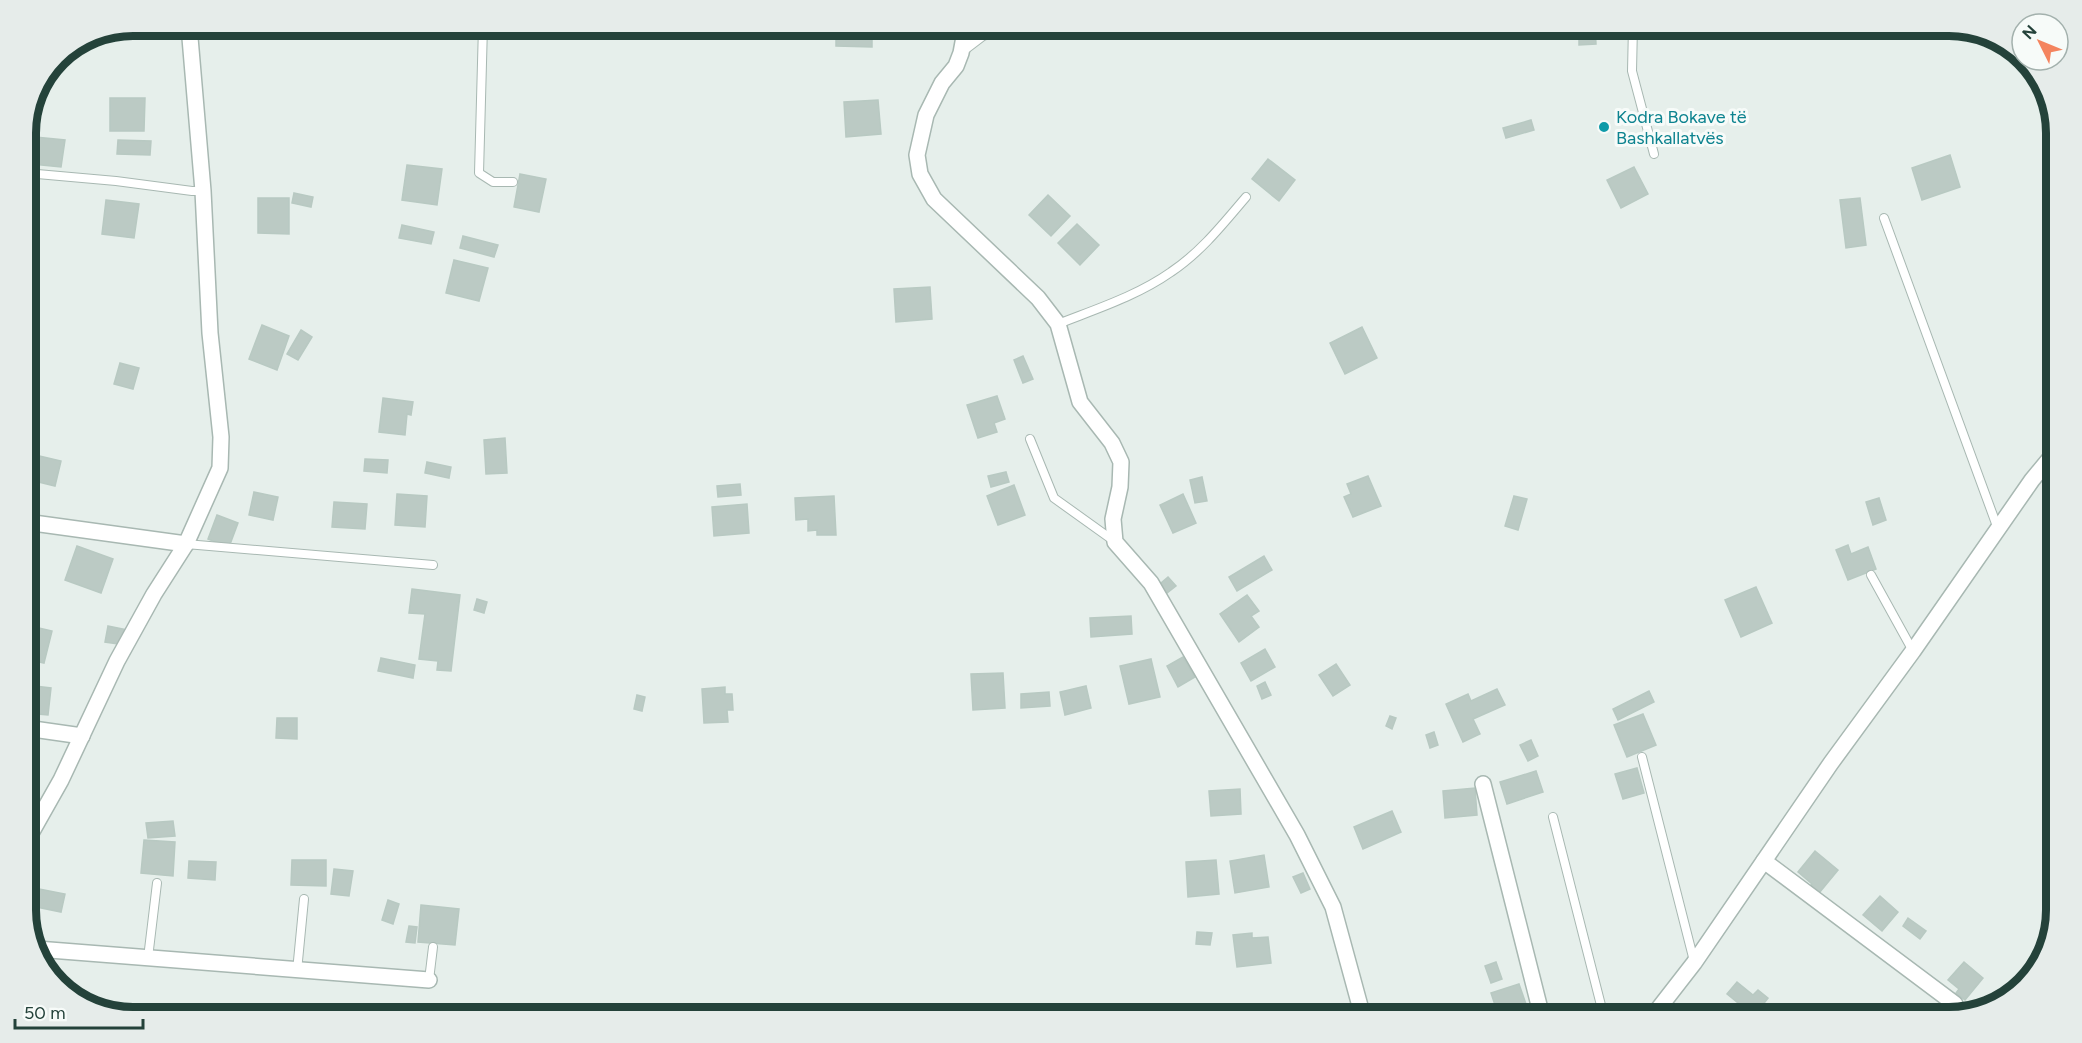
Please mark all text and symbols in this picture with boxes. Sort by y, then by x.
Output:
north arrow [2010,12,2070,72]
text: N [2018,21,2041,43]
place label: Kodra Bokave të Bashkallatvës [1616,106,1747,149]
marker: Kodra Bokave të Bashkallatvës [1597,120,1611,134]
scale bar [15,992,142,1030]
text: 50 m [24,1002,66,1024]

